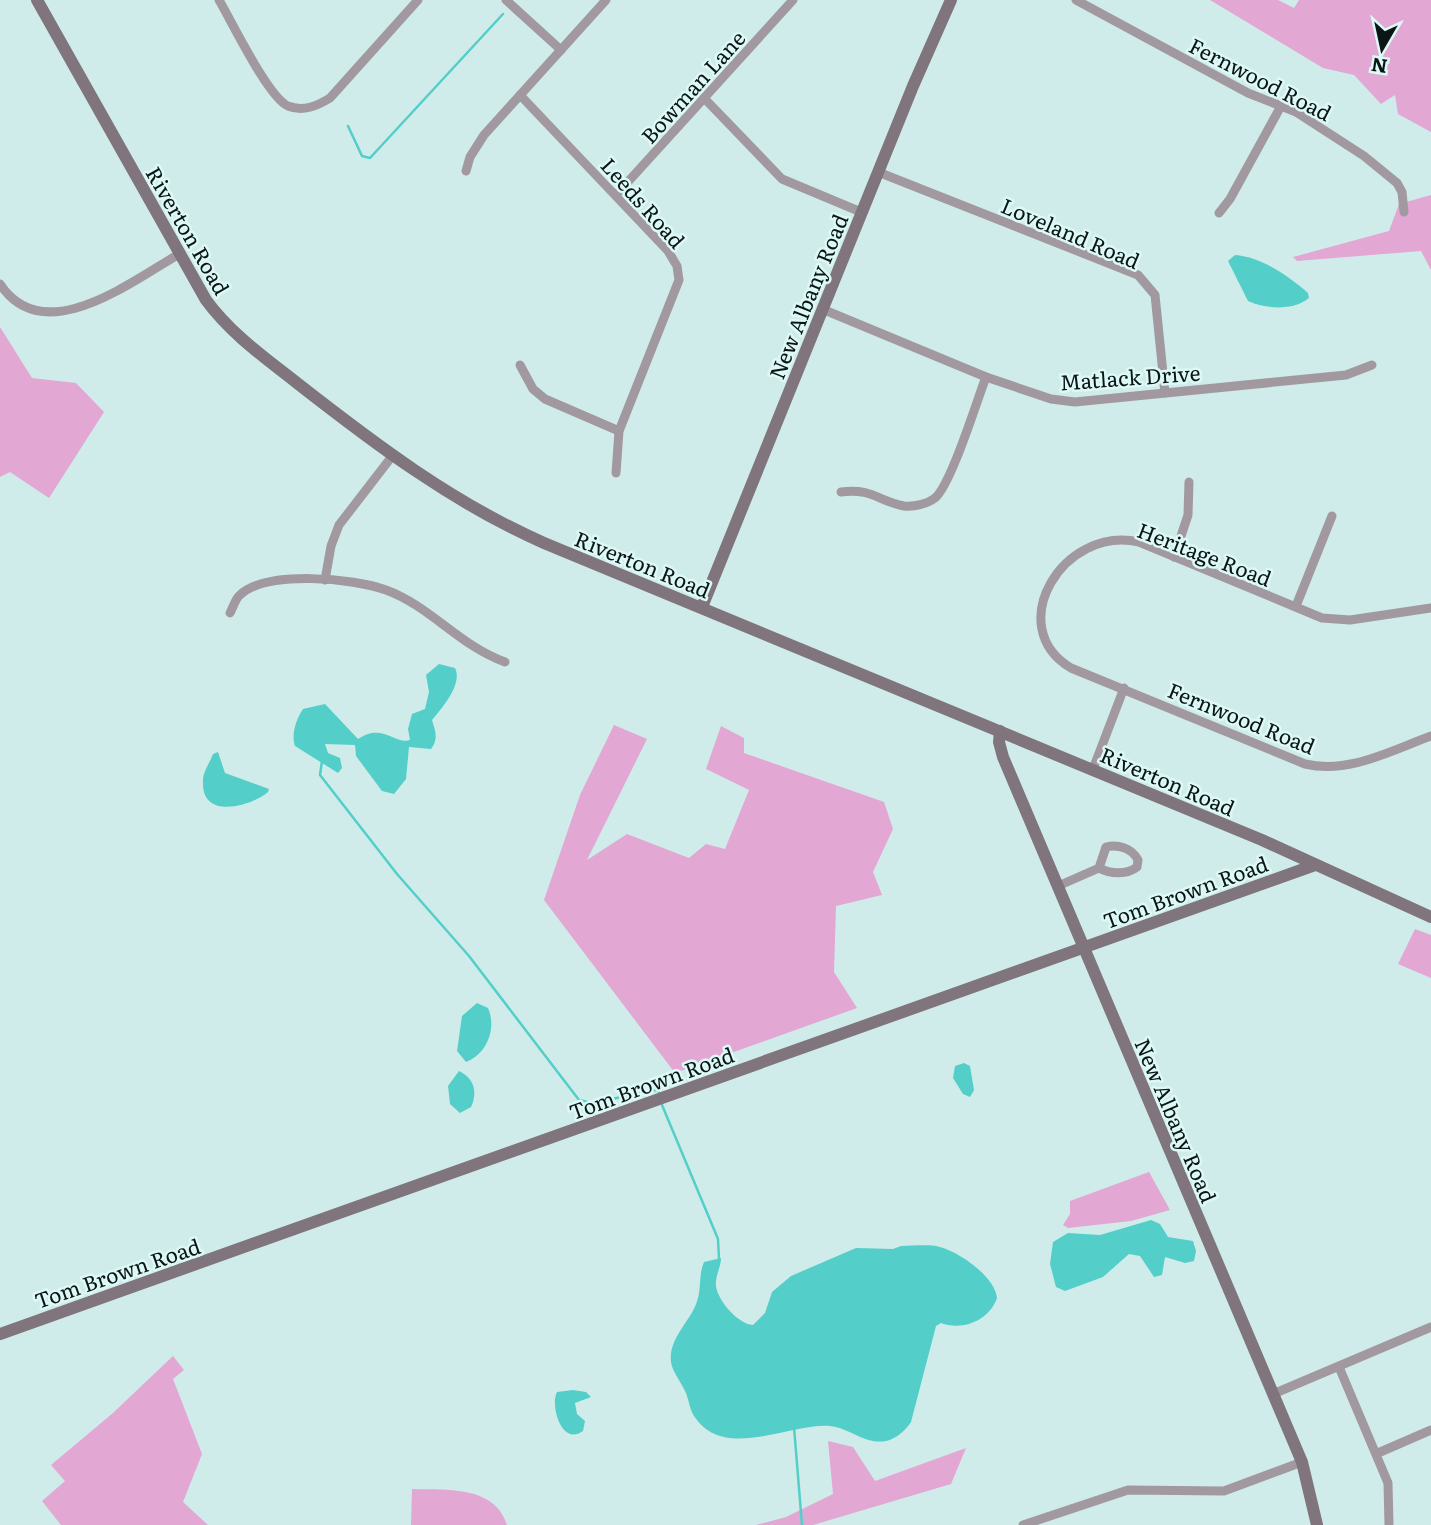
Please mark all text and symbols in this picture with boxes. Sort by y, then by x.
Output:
north arrow [1347,14,1417,84]
street label: Bowman Lane [633,23,751,149]
street label: Fernwood Road [1184,29,1338,127]
text: N [1369,52,1389,82]
street label: Leeds Road [595,150,693,254]
street label: Riverton Road [140,160,238,300]
street label: Loveland Road [997,189,1145,275]
street label: New Albany Road [760,209,854,383]
street label: Matlack Drive [1059,356,1201,396]
street label: Heritage Road [1133,513,1277,593]
street label: Riverton Road [571,522,716,604]
street label: Fernwood Road [1164,673,1320,761]
street label: Riverton Road [1096,738,1240,822]
street label: Tom Brown Road [1098,847,1272,935]
street label: New Albany Road [1128,1033,1226,1207]
street label: Tom Brown Road [564,1038,738,1126]
street label: Tom Brown Road [30,1229,204,1315]

